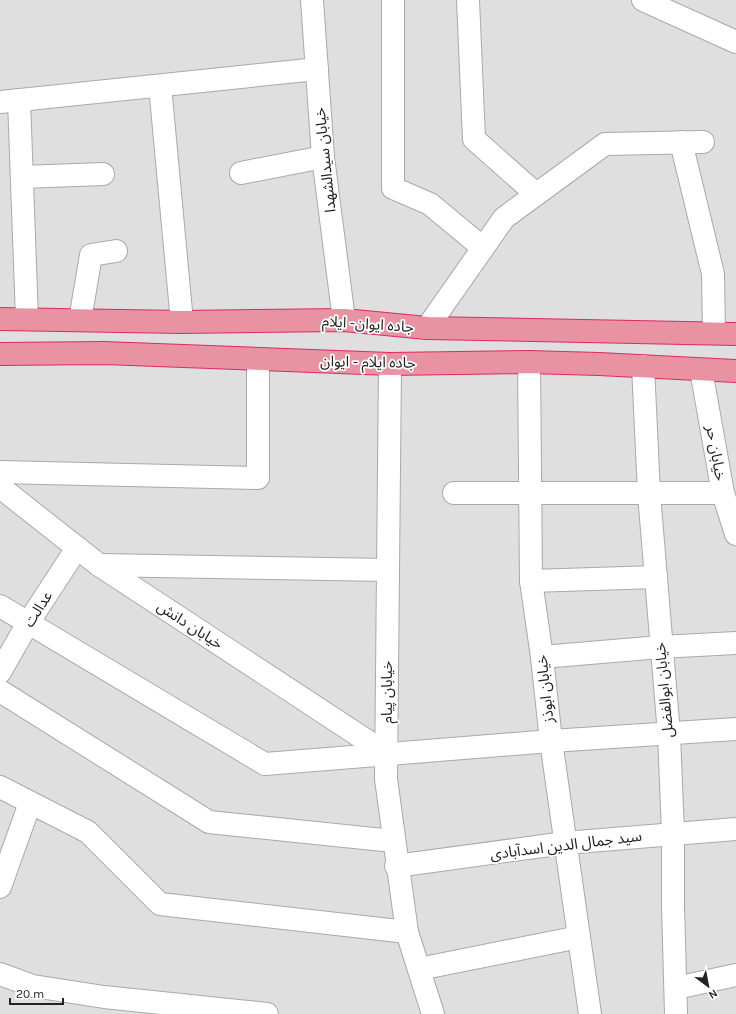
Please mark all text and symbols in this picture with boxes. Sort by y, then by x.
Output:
street label: خیابان سیدالشهدا [311,106,339,214]
street label: جاده ایوان- ایلام [321,312,415,338]
street label: جاده ایلام - ایوان [320,352,416,374]
street label: خیابان حر [702,423,730,482]
street label: عدالت [20,587,57,630]
street label: خیابان دانش [154,597,226,653]
street label: خیابان ابوالفضل [651,641,677,739]
street label: خیابان ابوذز [532,654,558,725]
street label: خیابان پیام [378,660,398,723]
street label: سید جمال الدین اسدآبادی [489,827,643,863]
north arrow [688,966,728,1006]
scale bar [10,980,63,1006]
text: N [706,986,720,1002]
text: 20 m [16,987,44,1001]

